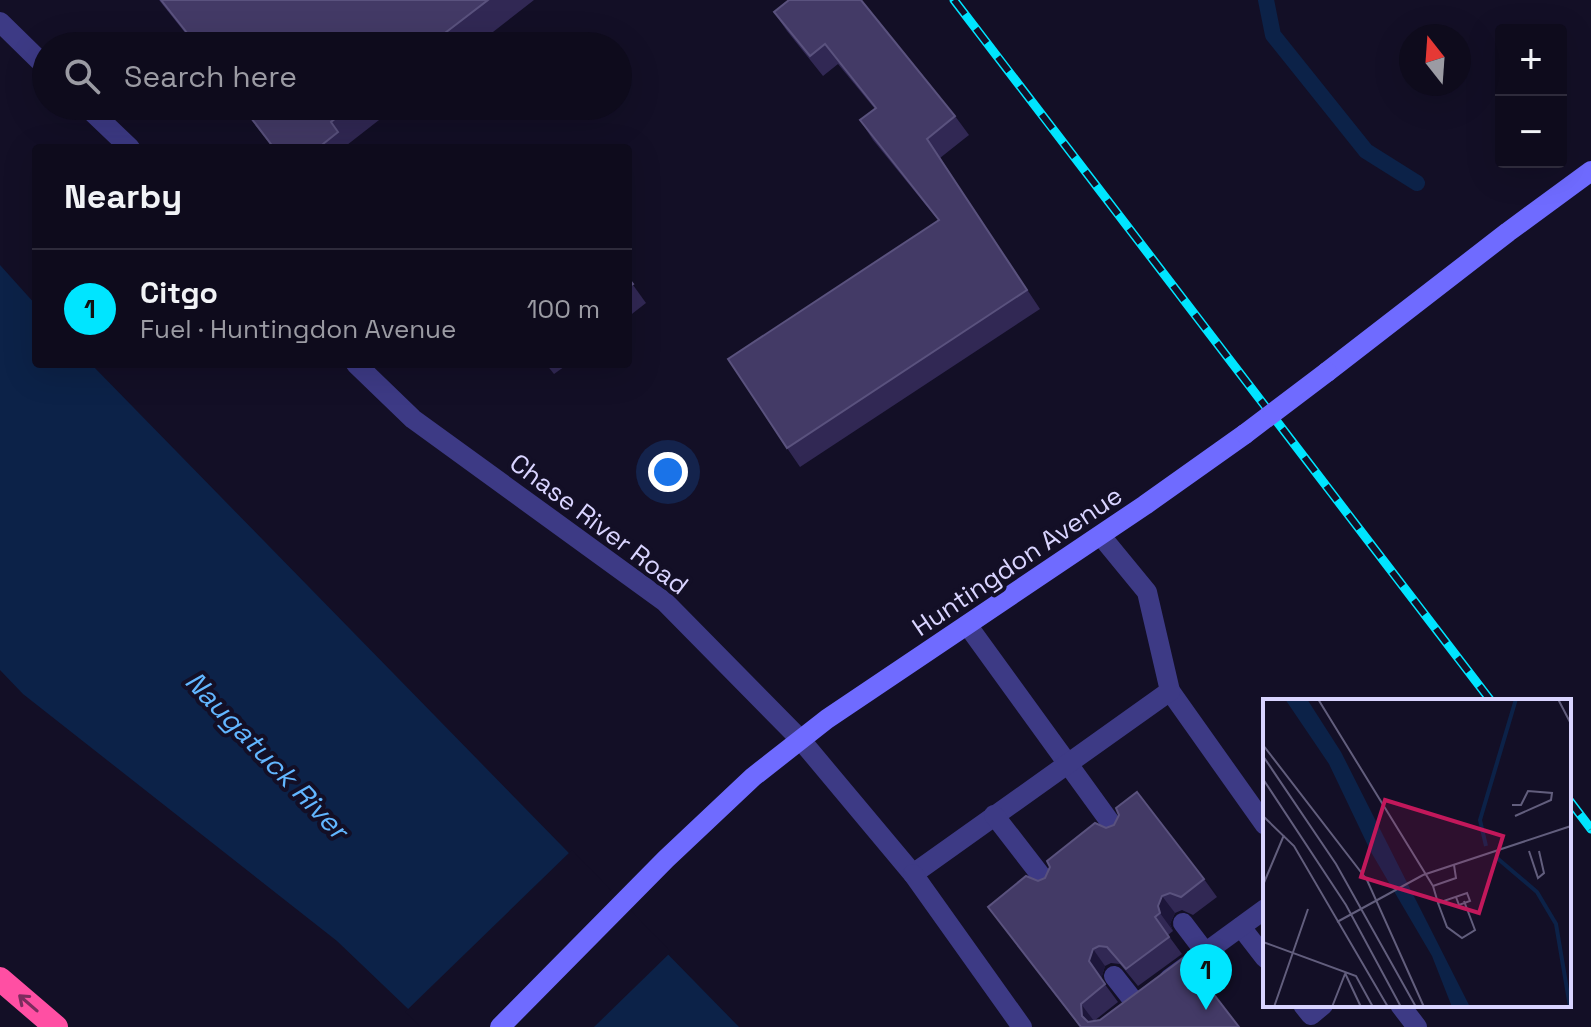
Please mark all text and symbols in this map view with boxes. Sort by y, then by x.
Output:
north arrow [1399,24,1471,96]
map controls [1495,24,1567,168]
button: + [1495,24,1567,96]
search box [32,32,632,120]
icon: search [60,54,104,98]
text: Search here [124,57,297,96]
button: − [1495,96,1567,168]
text: Nearby [64,175,182,218]
text: Citgo [140,273,218,312]
text: 1 [84,292,96,326]
text: 100 m [527,292,600,326]
text: Fuel · Huntingdon Avenue [140,312,456,346]
street label: Chase River Road [503,446,695,602]
your location [648,452,688,492]
street label: Huntingdon Avenue [905,478,1129,644]
water label: Naugatuck River [178,663,359,849]
inset map [1263,699,1571,1007]
pin: 1 [1180,944,1232,1010]
one-way arrow [18,994,38,1012]

